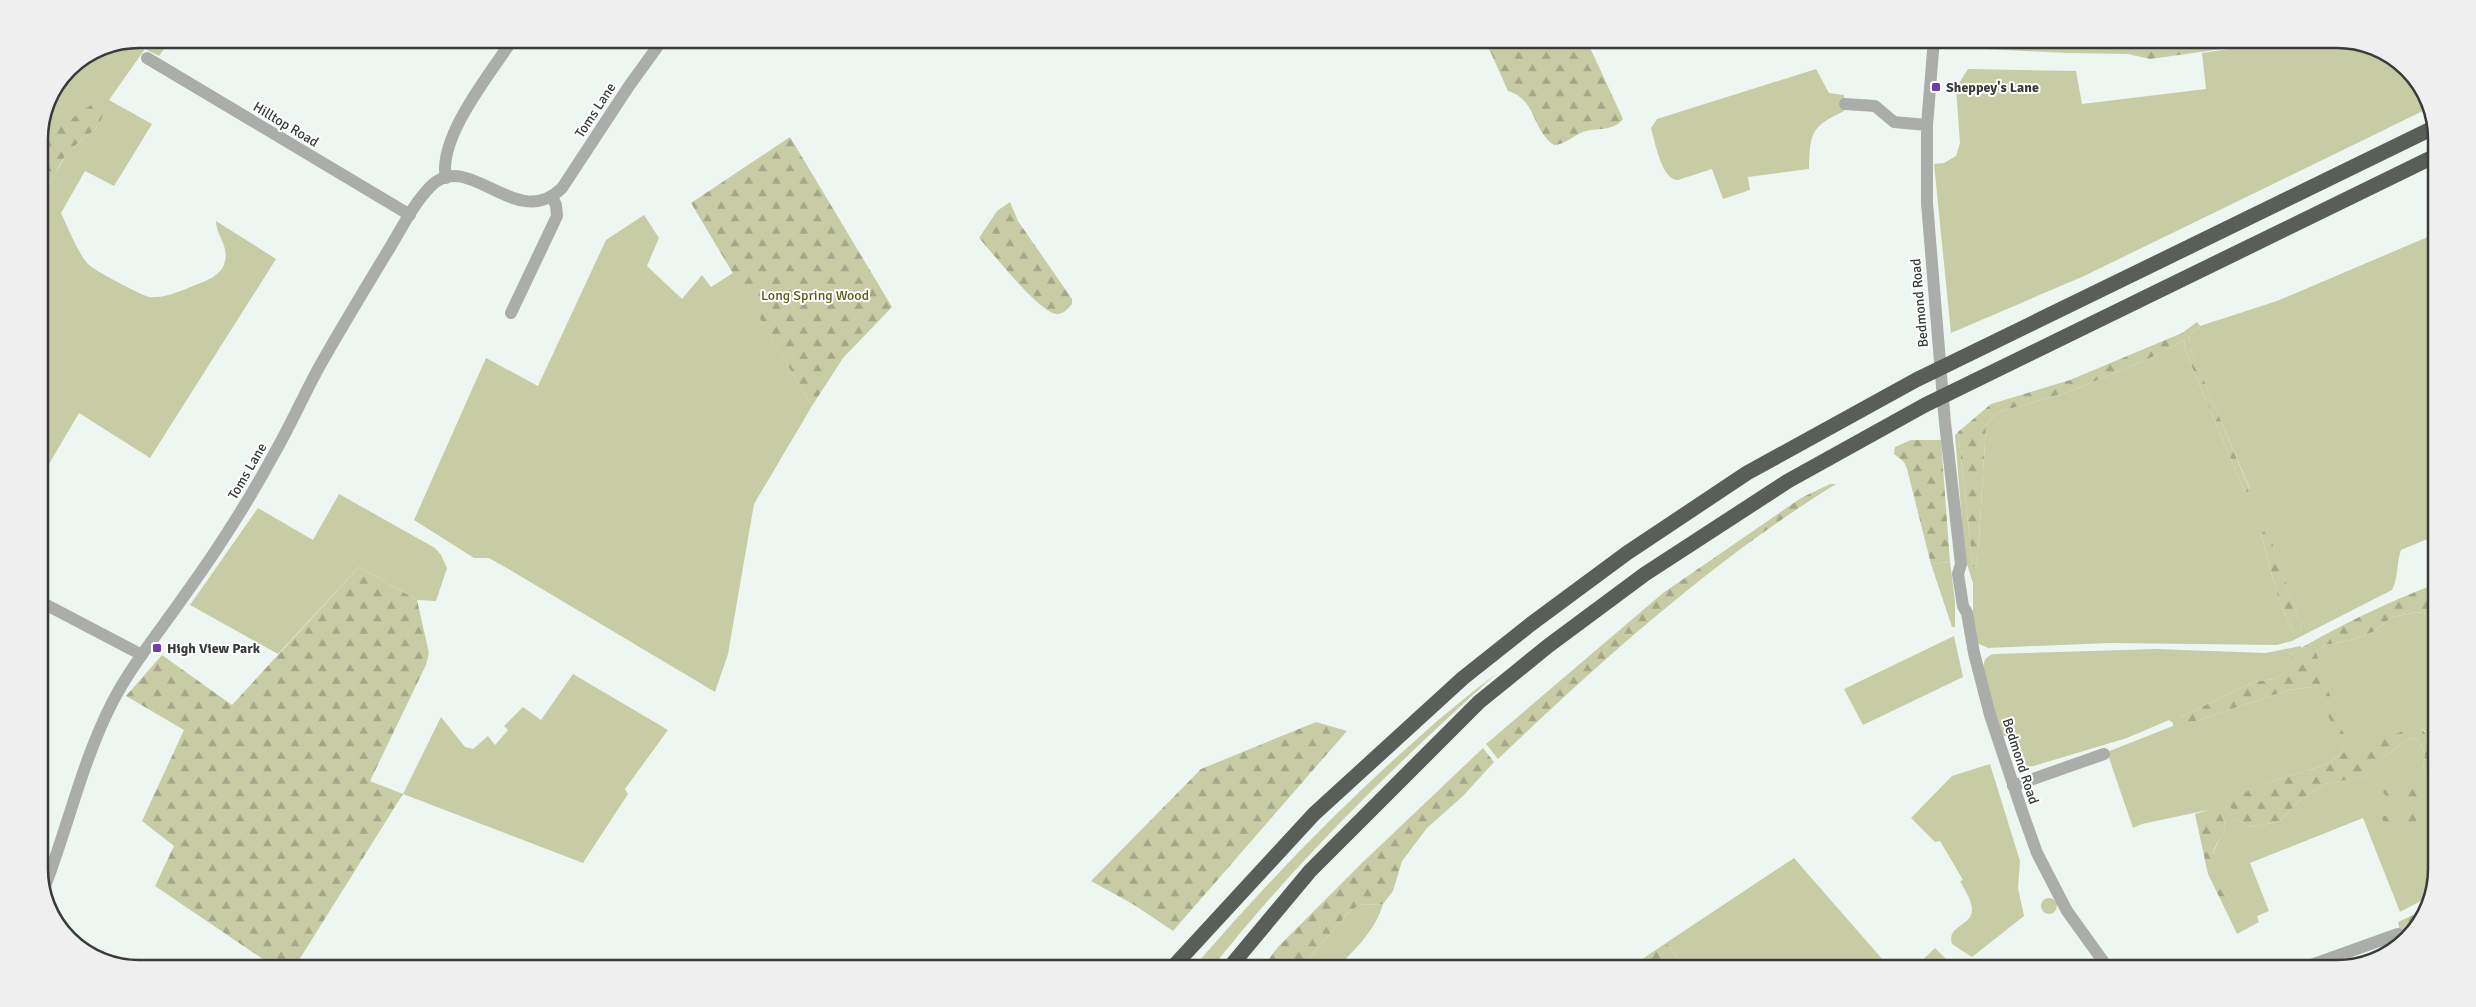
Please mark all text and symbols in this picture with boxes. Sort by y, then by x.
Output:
place label: Sheppey's Lane [1946,79,2039,96]
street label: Toms Lane [571,80,620,141]
marker: Sheppey's Lane [1930,81,1942,93]
street label: Hilltop Road [250,98,322,151]
street label: Bedmond Road [1907,258,1932,348]
park label: Long Spring Wood [761,287,869,304]
street label: Toms Lane [225,440,270,502]
place label: High View Park [167,640,261,657]
marker: High View Park [151,642,163,654]
street label: Bedmond Road [1999,716,2042,806]

